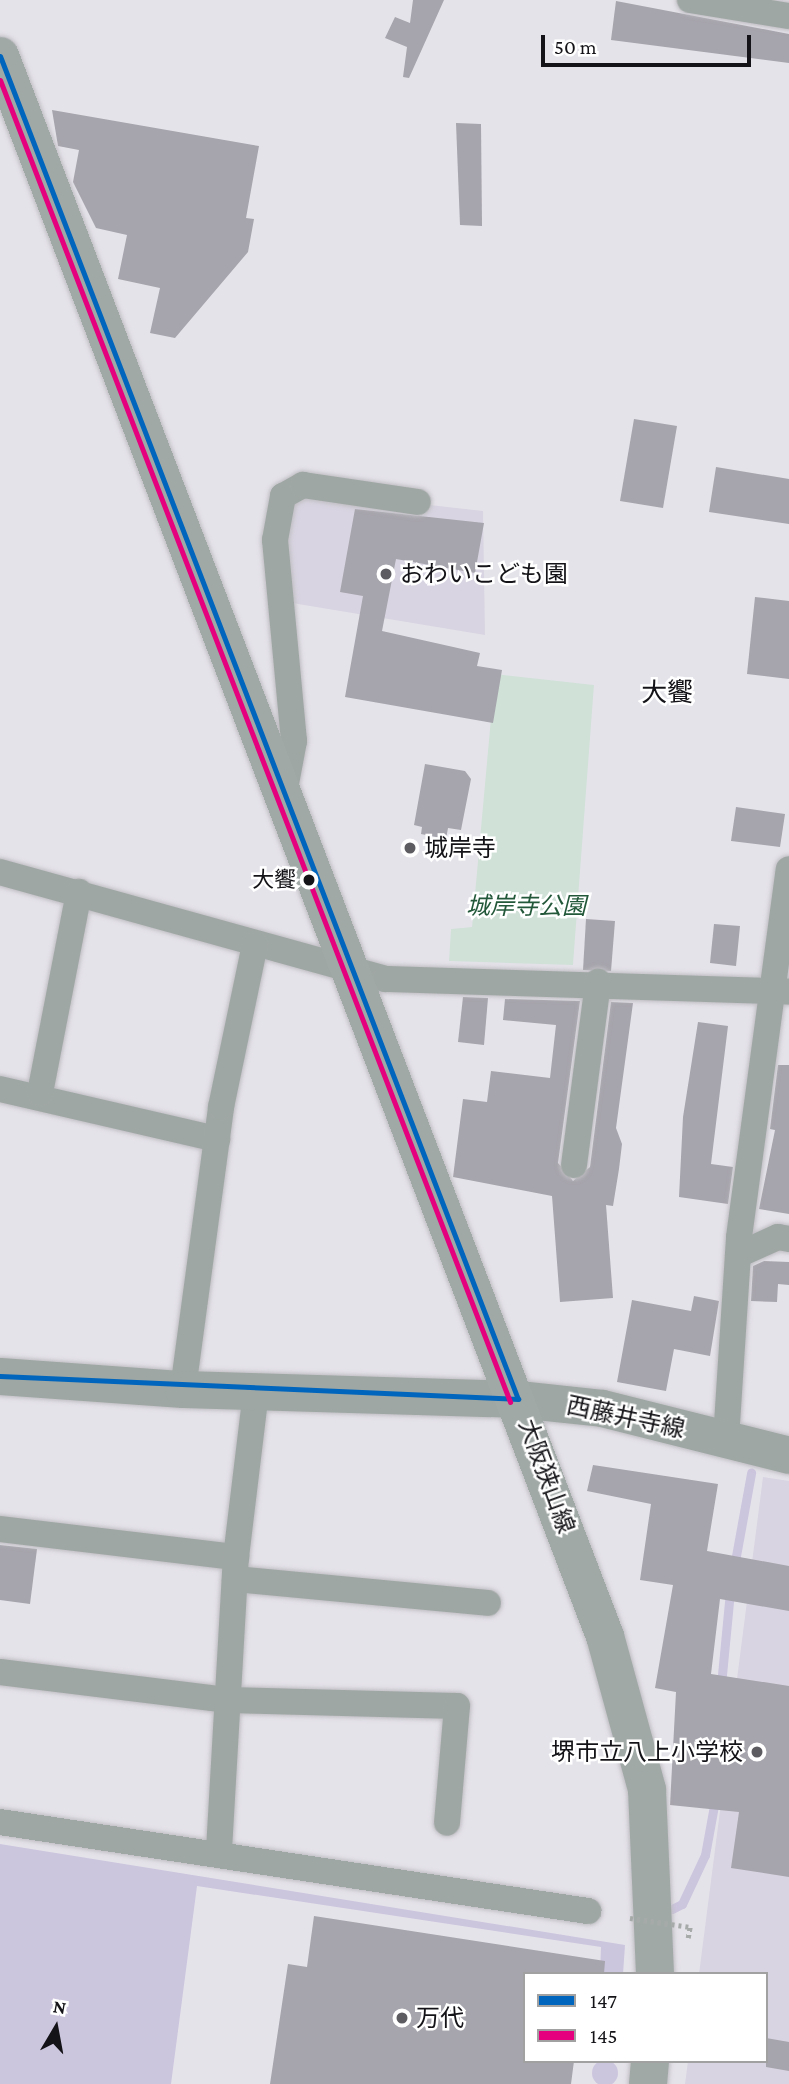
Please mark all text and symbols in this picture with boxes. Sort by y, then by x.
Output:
scale bar [544,21,754,65]
text: 50 m [554,35,597,59]
place label: おわいこども園 [400,560,568,588]
marker: おわいこども園 [378,566,394,582]
district label: 大饗 [641,677,693,709]
place label: 城岸寺 [424,834,496,862]
marker: 城岸寺 [402,840,418,856]
place label: 大饗 [252,867,296,893]
marker: 大饗 [302,873,316,887]
park label: 城岸寺公園 [466,892,586,920]
street label: 西藤井寺線 [564,1390,688,1444]
street label: 大阪狭山線 [513,1415,581,1537]
place label: 堺市立八上小学校 [551,1738,743,1766]
marker: 堺市立八上小学校 [749,1744,765,1760]
legend [523,1972,768,2063]
text: 147 [590,1989,617,2013]
north arrow [21,1993,91,2063]
text: N [52,1995,68,2018]
place label: 万代 [416,2004,464,2032]
marker: 万代 [394,2010,410,2026]
text: 145 [590,2024,618,2048]

